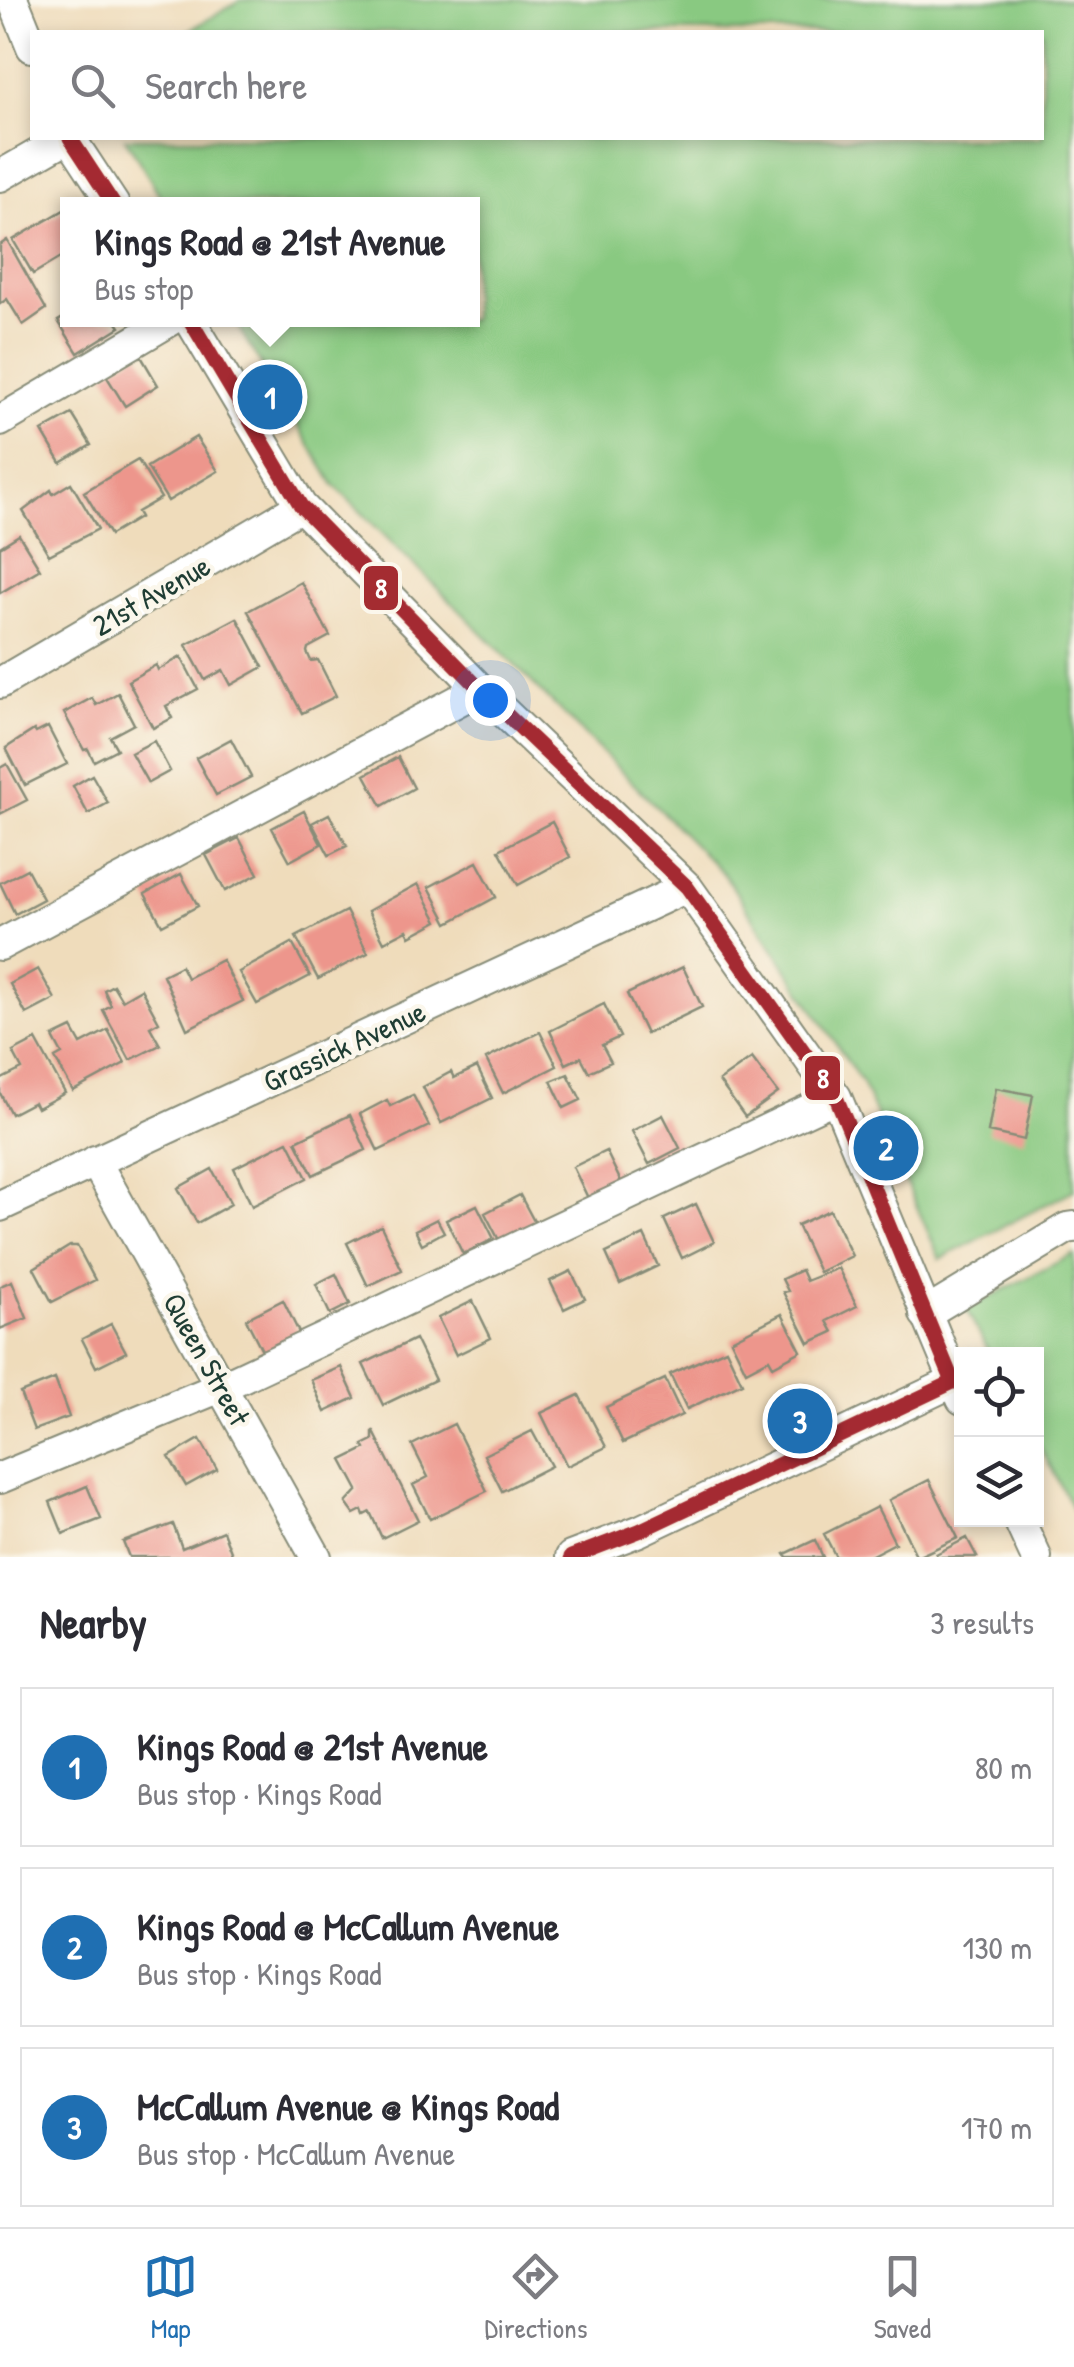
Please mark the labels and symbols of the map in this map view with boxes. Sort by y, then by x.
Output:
pin: 1 [238,360,302,434]
street label: 21st Avenue [85,545,217,645]
line badge: 8 [362,564,400,612]
text: 8 [375,569,387,607]
your location [465,675,516,726]
street label: Grassick Avenue [256,991,432,1101]
line badge: 8 [803,1054,842,1102]
text: 8 [817,1059,829,1097]
pin: 2 [854,1110,918,1186]
street label: Queen Street [154,1286,260,1433]
pin: 3 [768,1384,832,1458]

